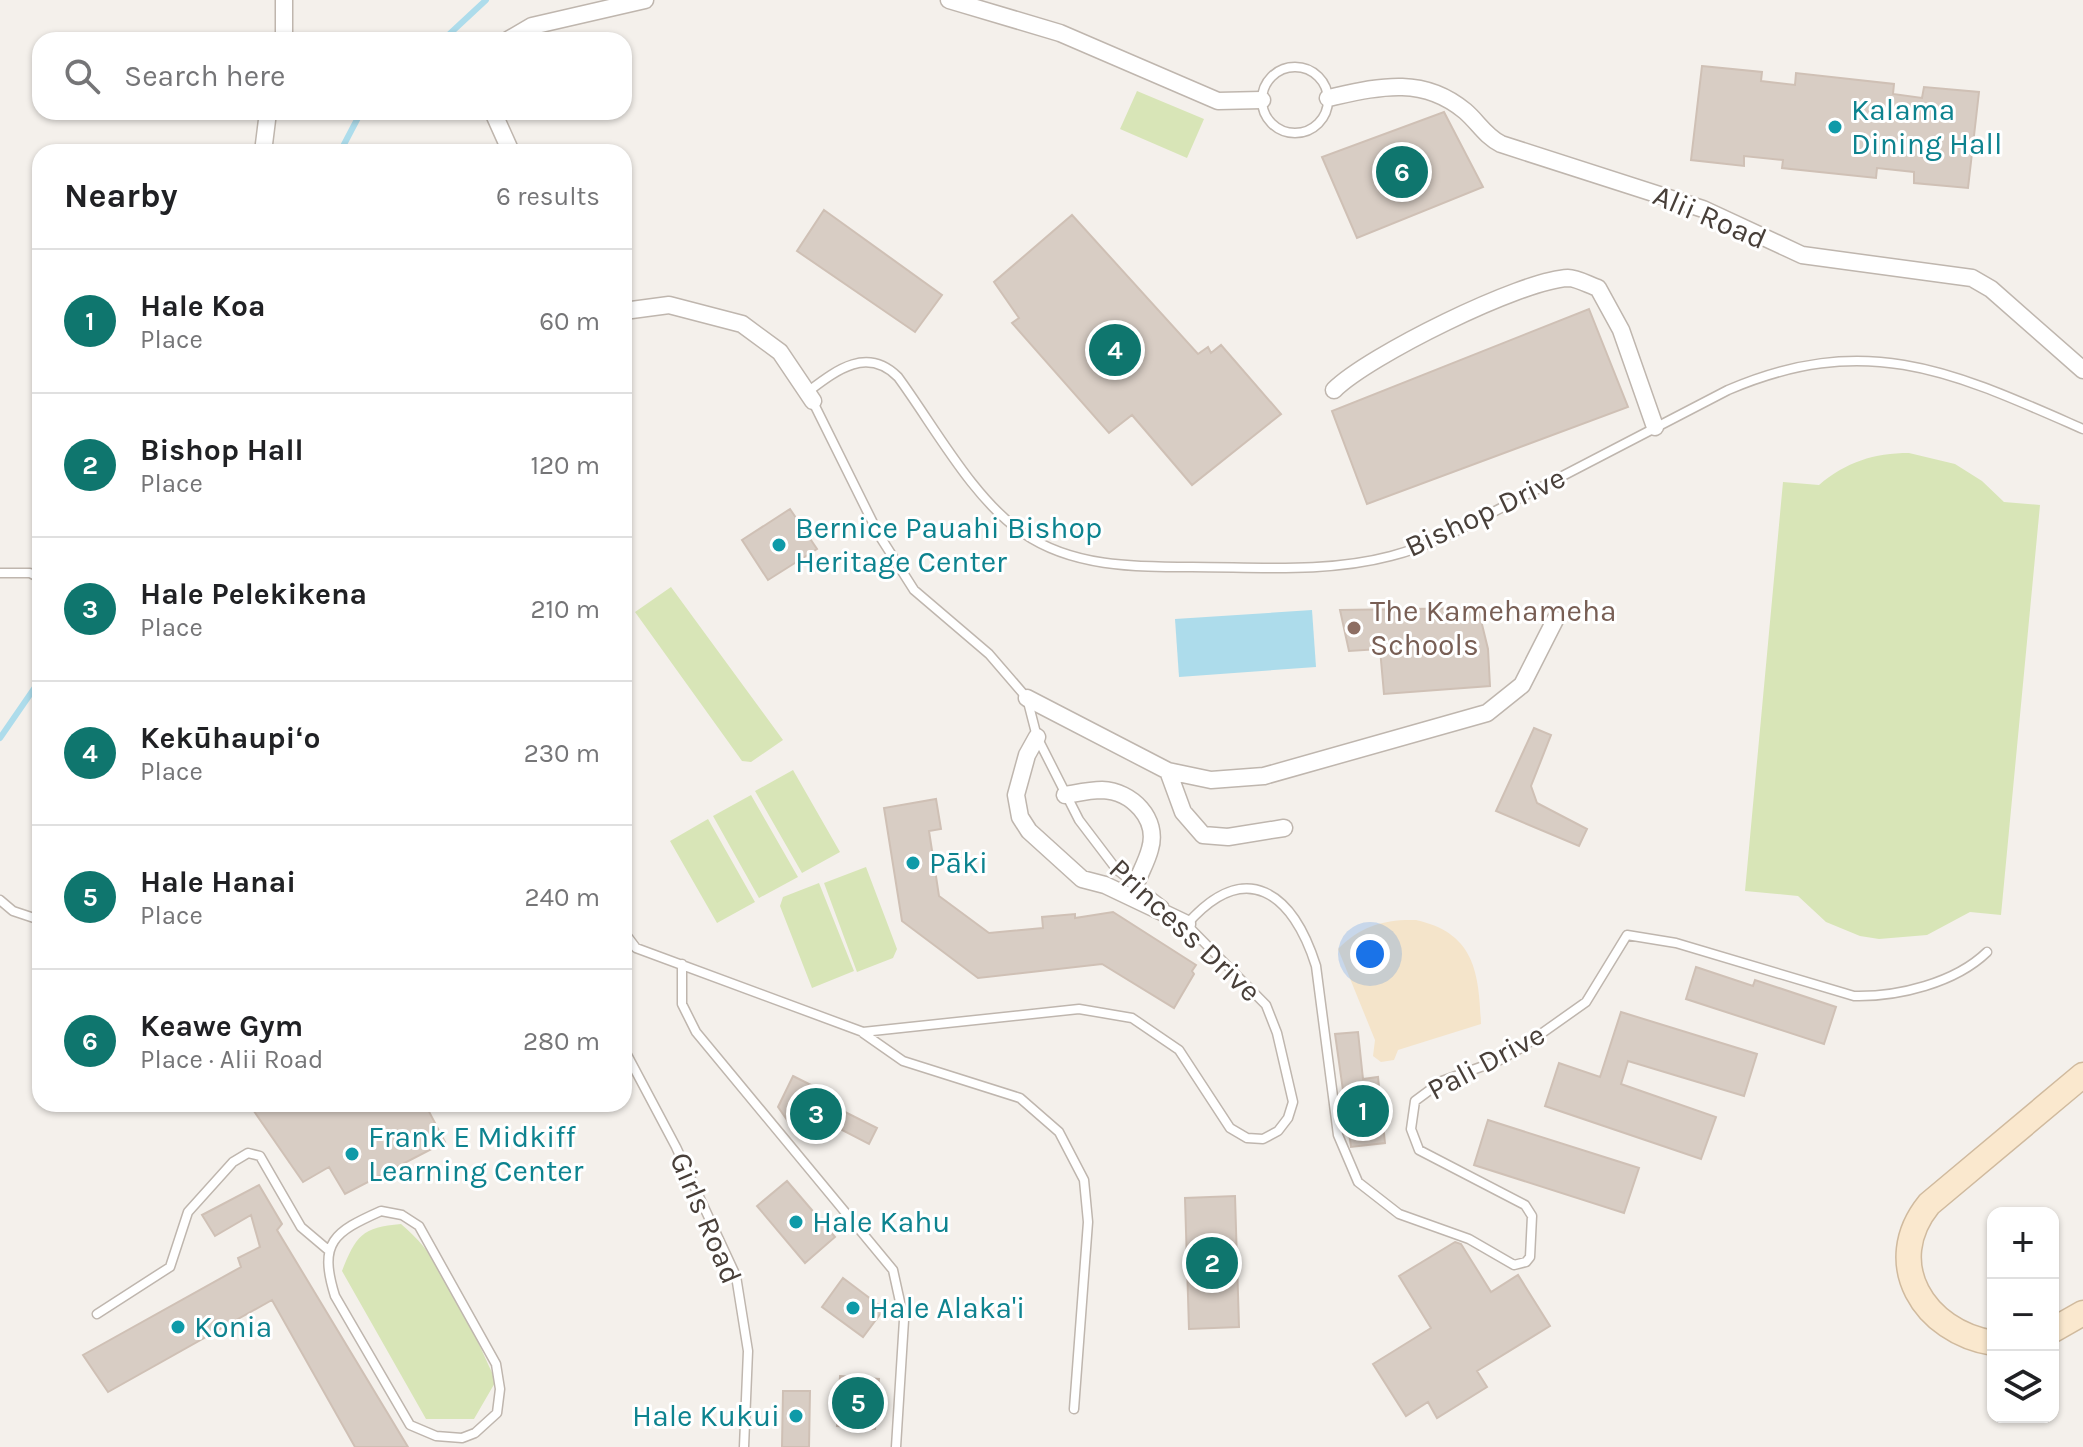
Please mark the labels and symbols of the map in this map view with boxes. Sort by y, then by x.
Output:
place label: Kalama Dining Hall [1851,92,2002,162]
marker: Kalama Dining Hall [1826,118,1844,136]
pin: 6 [1376,142,1428,202]
street label: Alii Road [1648,177,1772,257]
pin: 4 [1089,320,1141,380]
street label: Bishop Drive [1399,459,1571,565]
place label: Bernice Pauahi Bishop Heritage Center [795,510,1102,580]
marker: Bernice Pauahi Bishop Heritage Center [770,536,788,554]
place label: The Kamehameha Schools [1370,593,1617,663]
marker: The Kamehameha Schools [1345,619,1363,637]
place label: Pāki [929,845,988,881]
street label: Princess Drive [1102,851,1268,1009]
marker: Pāki [904,854,922,872]
your location [1350,934,1390,974]
street label: Pali Drive [1421,1016,1551,1108]
pin: 1 [1337,1081,1389,1141]
pin: 3 [790,1084,842,1144]
place label: Frank E Midkiff Learning Center [368,1119,584,1189]
marker: Frank E Midkiff Learning Center [343,1145,361,1163]
street label: Girls Road [662,1147,750,1289]
place label: Hale Kahu [812,1204,951,1240]
marker: Hale Kahu [787,1213,805,1231]
pin: 2 [1186,1233,1238,1293]
place label: Hale Alaka'i [869,1290,1025,1326]
marker: Hale Alaka'i [844,1299,862,1317]
place label: Konia [194,1309,272,1345]
marker: Konia [169,1318,187,1336]
pin: 5 [832,1373,884,1433]
place label: Hale Kukui [632,1398,780,1434]
marker: Hale Kukui [787,1407,805,1425]

